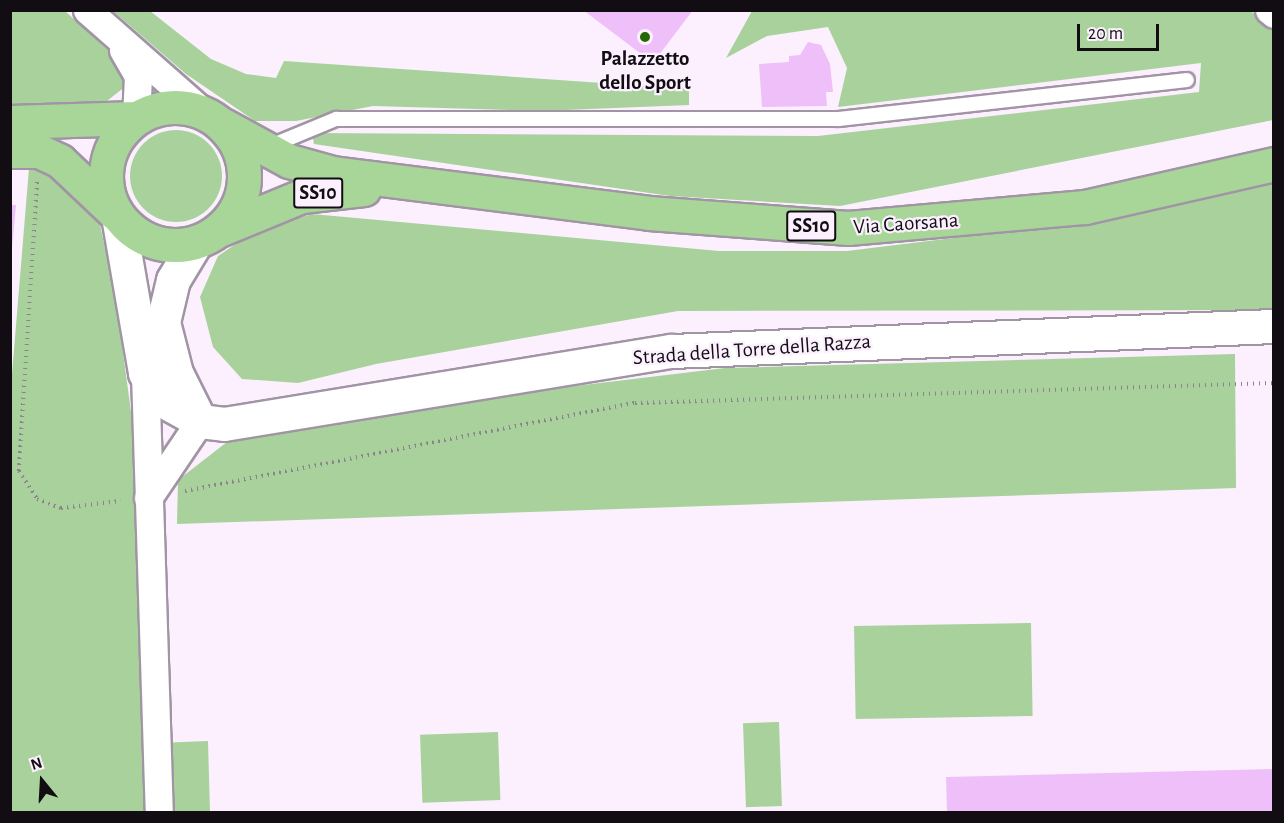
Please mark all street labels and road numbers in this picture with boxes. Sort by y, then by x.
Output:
road number: SS10 [292,176,344,210]
street label: Via Caorsana [853,208,959,240]
road number: SS10 [786,209,836,243]
street label: Strada della Torre della Razza [632,329,872,371]

